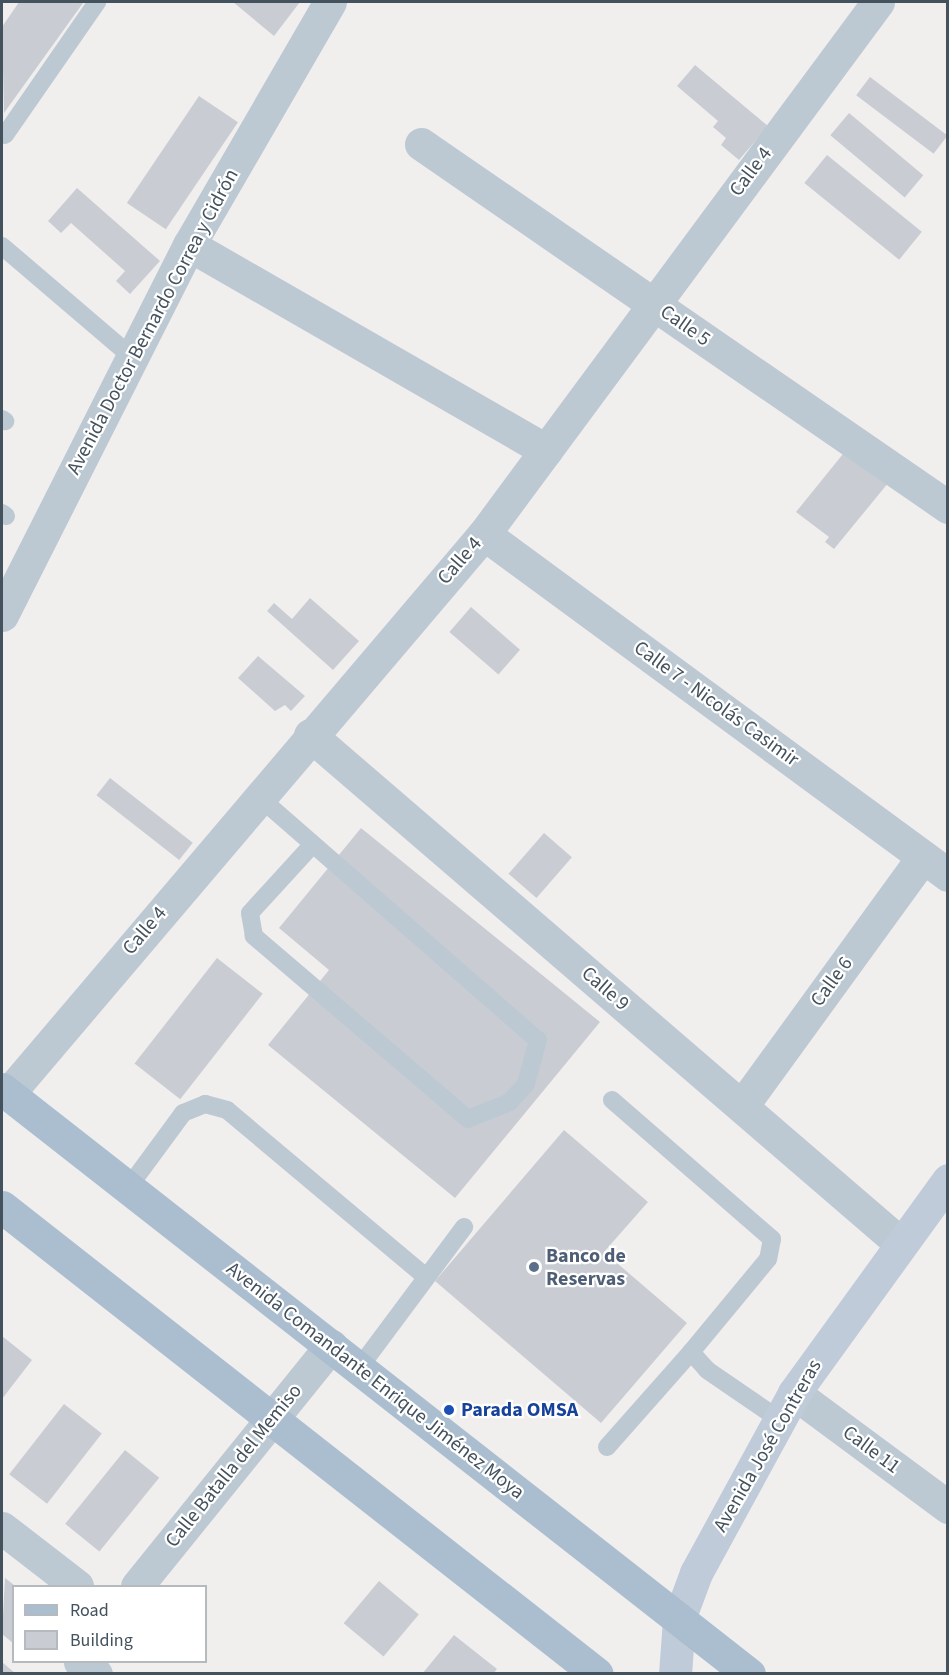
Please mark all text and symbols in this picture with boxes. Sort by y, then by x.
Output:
street label: Calle 4 [725,143,777,201]
street label: Avenida Doctor Bernardo Correa y Cidrón [62,165,244,479]
street label: Calle 5 [655,300,715,352]
street label: Calle 4 [433,532,487,590]
street label: Calle 7 - Nicolás Casimir [629,636,803,772]
street label: Calle 4 [118,902,172,960]
street label: Calle 6 [806,952,858,1012]
street label: Calle 9 [576,962,634,1016]
place label: Banco de Reservas [546,1244,626,1291]
street label: Avenida Comandante Enrique Jiménez Moya [221,1257,529,1505]
marker: Banco de Reservas [527,1260,541,1274]
street label: Avenida José Contreras [709,1355,827,1537]
street label: Calle Batalla del Memiso [161,1379,307,1553]
place label: Parada OMSA [461,1398,578,1422]
marker: Parada OMSA [442,1403,456,1417]
street label: Calle 11 [838,1421,904,1479]
legend [12,1585,207,1663]
text: Road [70,1598,109,1623]
text: Building [70,1628,133,1653]

